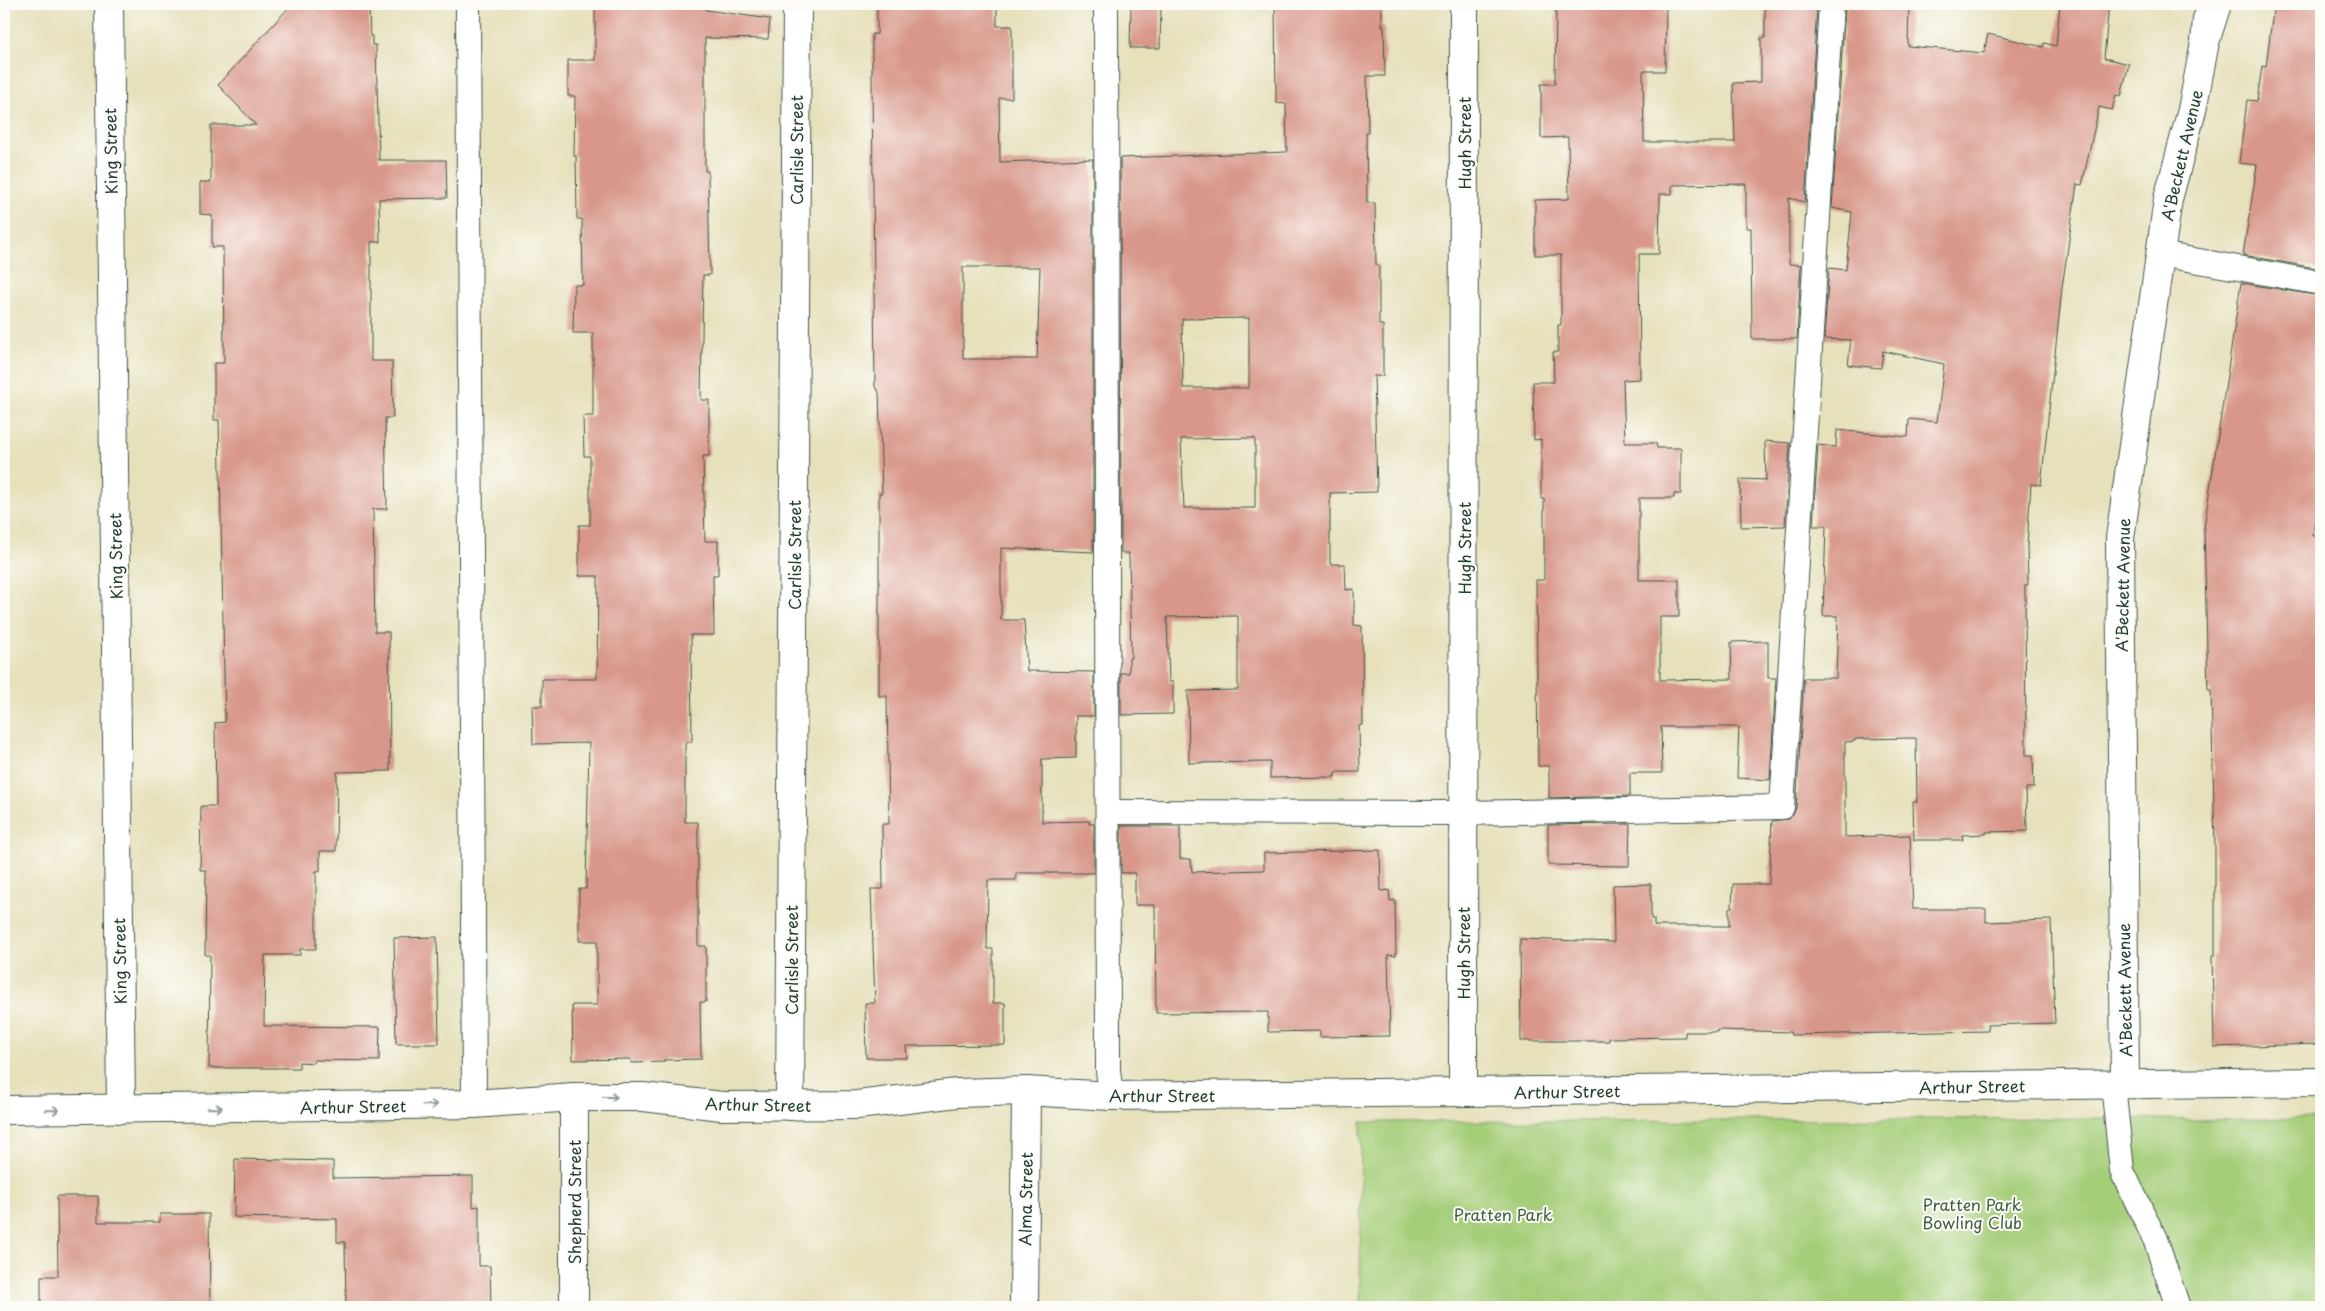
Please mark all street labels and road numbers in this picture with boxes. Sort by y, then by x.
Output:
street label: A'Beckett Avenue [2154,87,2208,223]
street label: Carlisle Street [784,95,808,205]
street label: Hugh Street [1452,96,1476,189]
street label: King Street [97,107,123,194]
street label: Carlisle Street [782,500,806,610]
street label: Hugh Street [1452,501,1476,594]
street label: King Street [102,512,128,599]
street label: A'Beckett Avenue [2109,518,2135,652]
street label: Carlisle Street [779,905,803,1015]
street label: Hugh Street [1451,906,1475,999]
street label: King Street [106,917,132,1004]
street label: A'Beckett Avenue [2111,923,2137,1057]
street label: Arthur Street [1919,1073,2025,1099]
street label: Arthur Street [1514,1078,1620,1104]
street label: Arthur Street [1109,1083,1215,1107]
street label: Arthur Street [705,1091,811,1117]
street label: Arthur Street [300,1093,406,1119]
street label: Shepherd Street [562,1139,586,1264]
street label: Alma Street [1012,1151,1038,1246]

